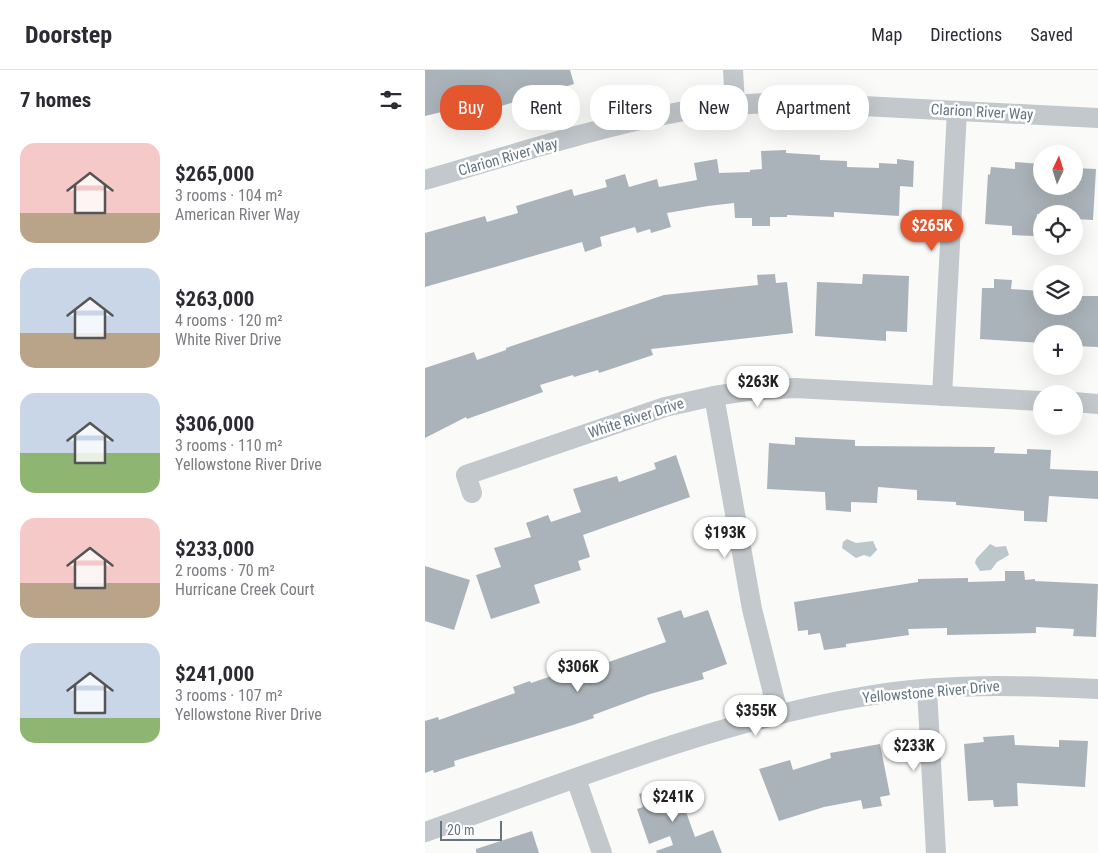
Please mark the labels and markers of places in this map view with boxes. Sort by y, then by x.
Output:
pin: $265K [897,210,967,252]
pin: $263K [723,366,793,408]
pin: $193K [690,516,760,559]
pin: $306K [543,650,613,693]
pin: $355K [721,694,791,737]
pin: $233K [879,730,949,772]
pin: $241K [638,780,708,823]

